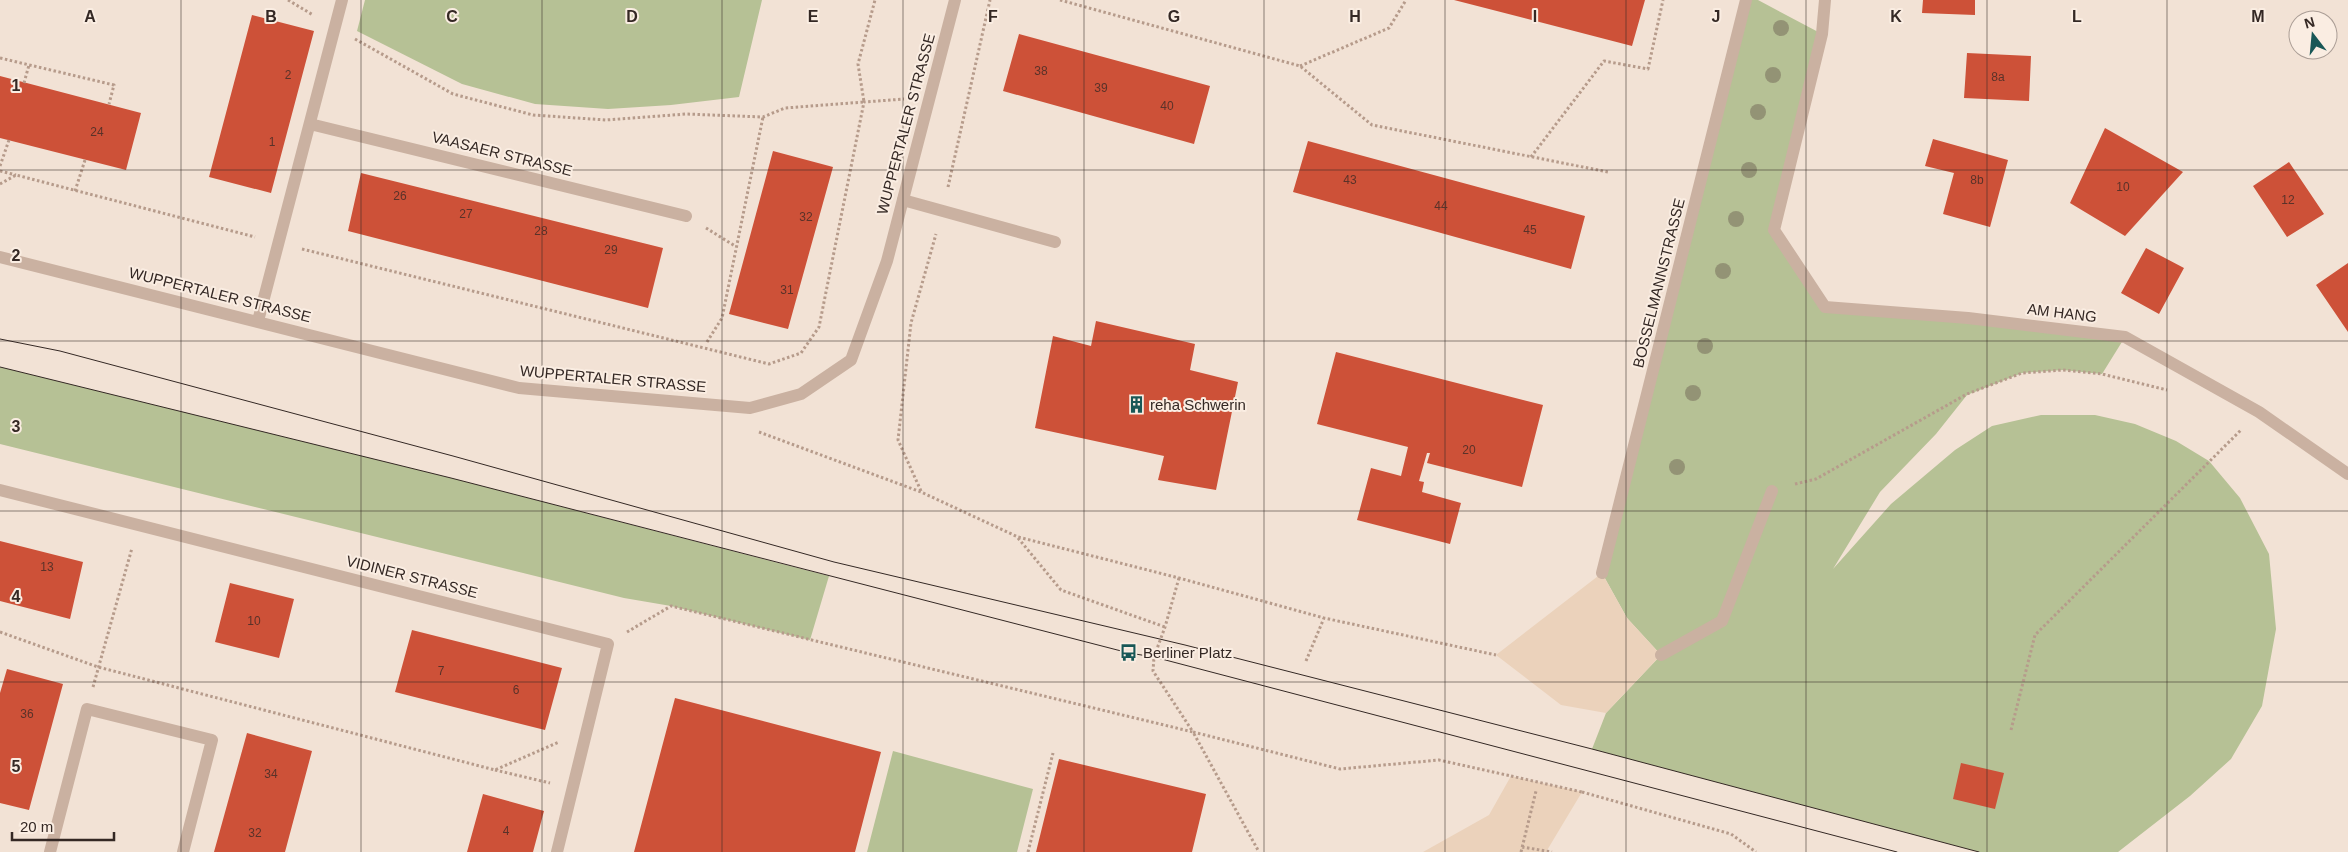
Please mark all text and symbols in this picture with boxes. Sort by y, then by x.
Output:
text: A [84,8,96,25]
text: B [265,8,277,25]
text: C [446,8,458,25]
text: D [626,8,638,25]
text: E [808,8,819,25]
text: F [988,8,998,25]
text: G [1168,8,1180,25]
text: H [1349,8,1361,25]
text: I [1533,8,1537,25]
text: J [1712,8,1720,25]
text: K [1890,8,1902,25]
text: L [2072,8,2082,25]
text: M [2251,8,2265,25]
north arrow [2288,10,2338,60]
text: N [2302,13,2316,32]
street label: WUPPERTALER STRASSE [873,31,938,216]
house number: 38 [1034,64,1048,78]
house number: 2 [285,68,292,82]
house number: 8a [1991,70,2005,84]
text: 1 [12,77,21,94]
house number: 39 [1094,81,1108,95]
house number: 40 [1160,99,1174,113]
house number: 24 [90,125,104,139]
street label: VAASAER STRASSE [430,128,574,179]
house number: 1 [269,135,276,149]
house number: 43 [1343,173,1357,187]
house number: 8b [1970,173,1984,187]
house number: 10 [2116,180,2130,194]
house number: 26 [393,189,407,203]
house number: 12 [2281,193,2295,207]
street label: BOSSELMANNSTRASSE [1629,196,1688,369]
house number: 44 [1434,199,1448,213]
house number: 27 [459,207,473,221]
house number: 32 [799,210,813,224]
house number: 45 [1523,223,1537,237]
house number: 28 [534,224,548,238]
house number: 29 [604,243,618,257]
text: 2 [12,247,21,264]
street label: WUPPERTALER STRASSE [127,264,313,325]
house number: 31 [780,283,794,297]
street label: AM HANG [2026,300,2098,325]
street label: WUPPERTALER STRASSE [519,362,707,395]
building icon: reha Schwerin [1126,395,1146,415]
place label: reha Schwerin [1150,396,1246,413]
text: 3 [12,418,21,435]
house number: 20 [1462,443,1476,457]
street label: VIDINER STRASSE [345,552,480,601]
house number: 13 [40,560,54,574]
text: 4 [12,588,21,605]
house number: 10 [247,614,261,628]
bus stop icon: Berliner Platz [1119,643,1139,663]
place label: Berliner Platz [1143,644,1232,661]
house number: 7 [438,664,445,678]
house number: 6 [513,683,520,697]
house number: 36 [20,707,34,721]
text: 5 [12,758,21,775]
house number: 34 [264,767,278,781]
scale bar [12,810,115,842]
text: 20 m [20,818,53,835]
house number: 4 [503,824,510,838]
house number: 32 [248,826,262,840]

